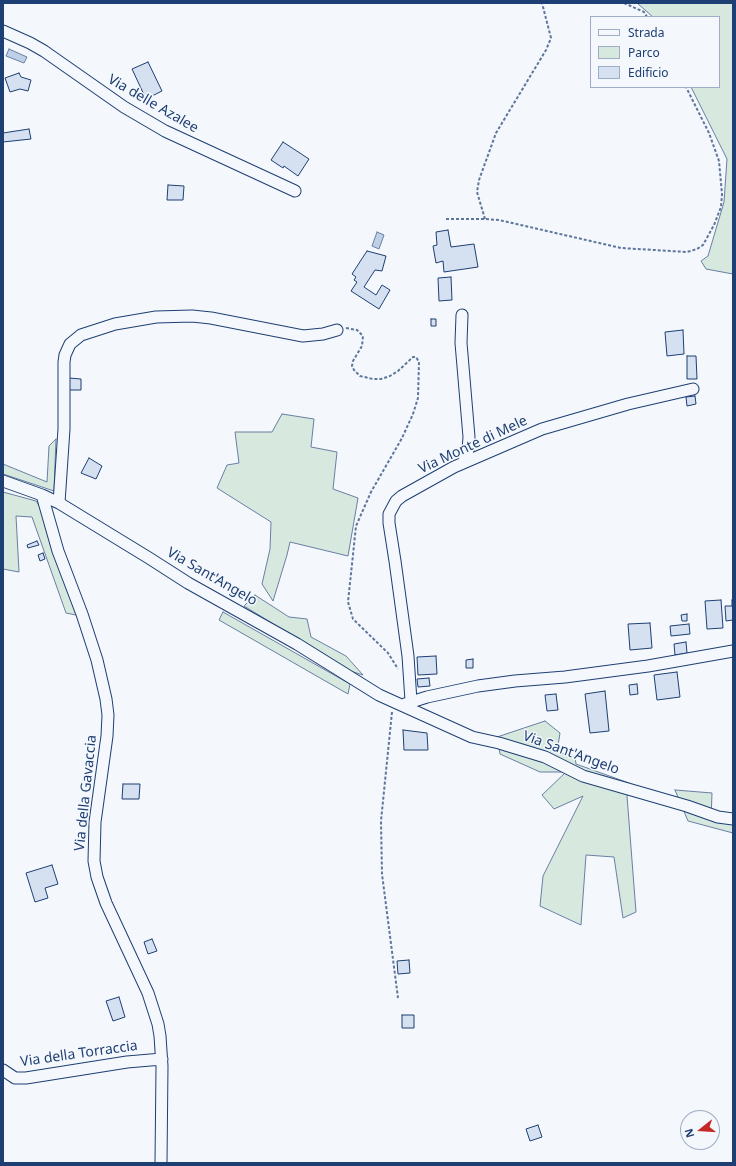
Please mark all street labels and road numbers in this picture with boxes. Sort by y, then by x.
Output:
street label: Via delle Azalee [105,71,201,137]
street label: Via Monte di Mele [416,412,530,478]
street label: Via Sant'Angelo [164,544,260,610]
street label: Via Sant'Angelo [520,728,622,778]
street label: Via della Gavaccia [72,734,100,852]
street label: Via della Torraccia [19,1037,139,1071]

